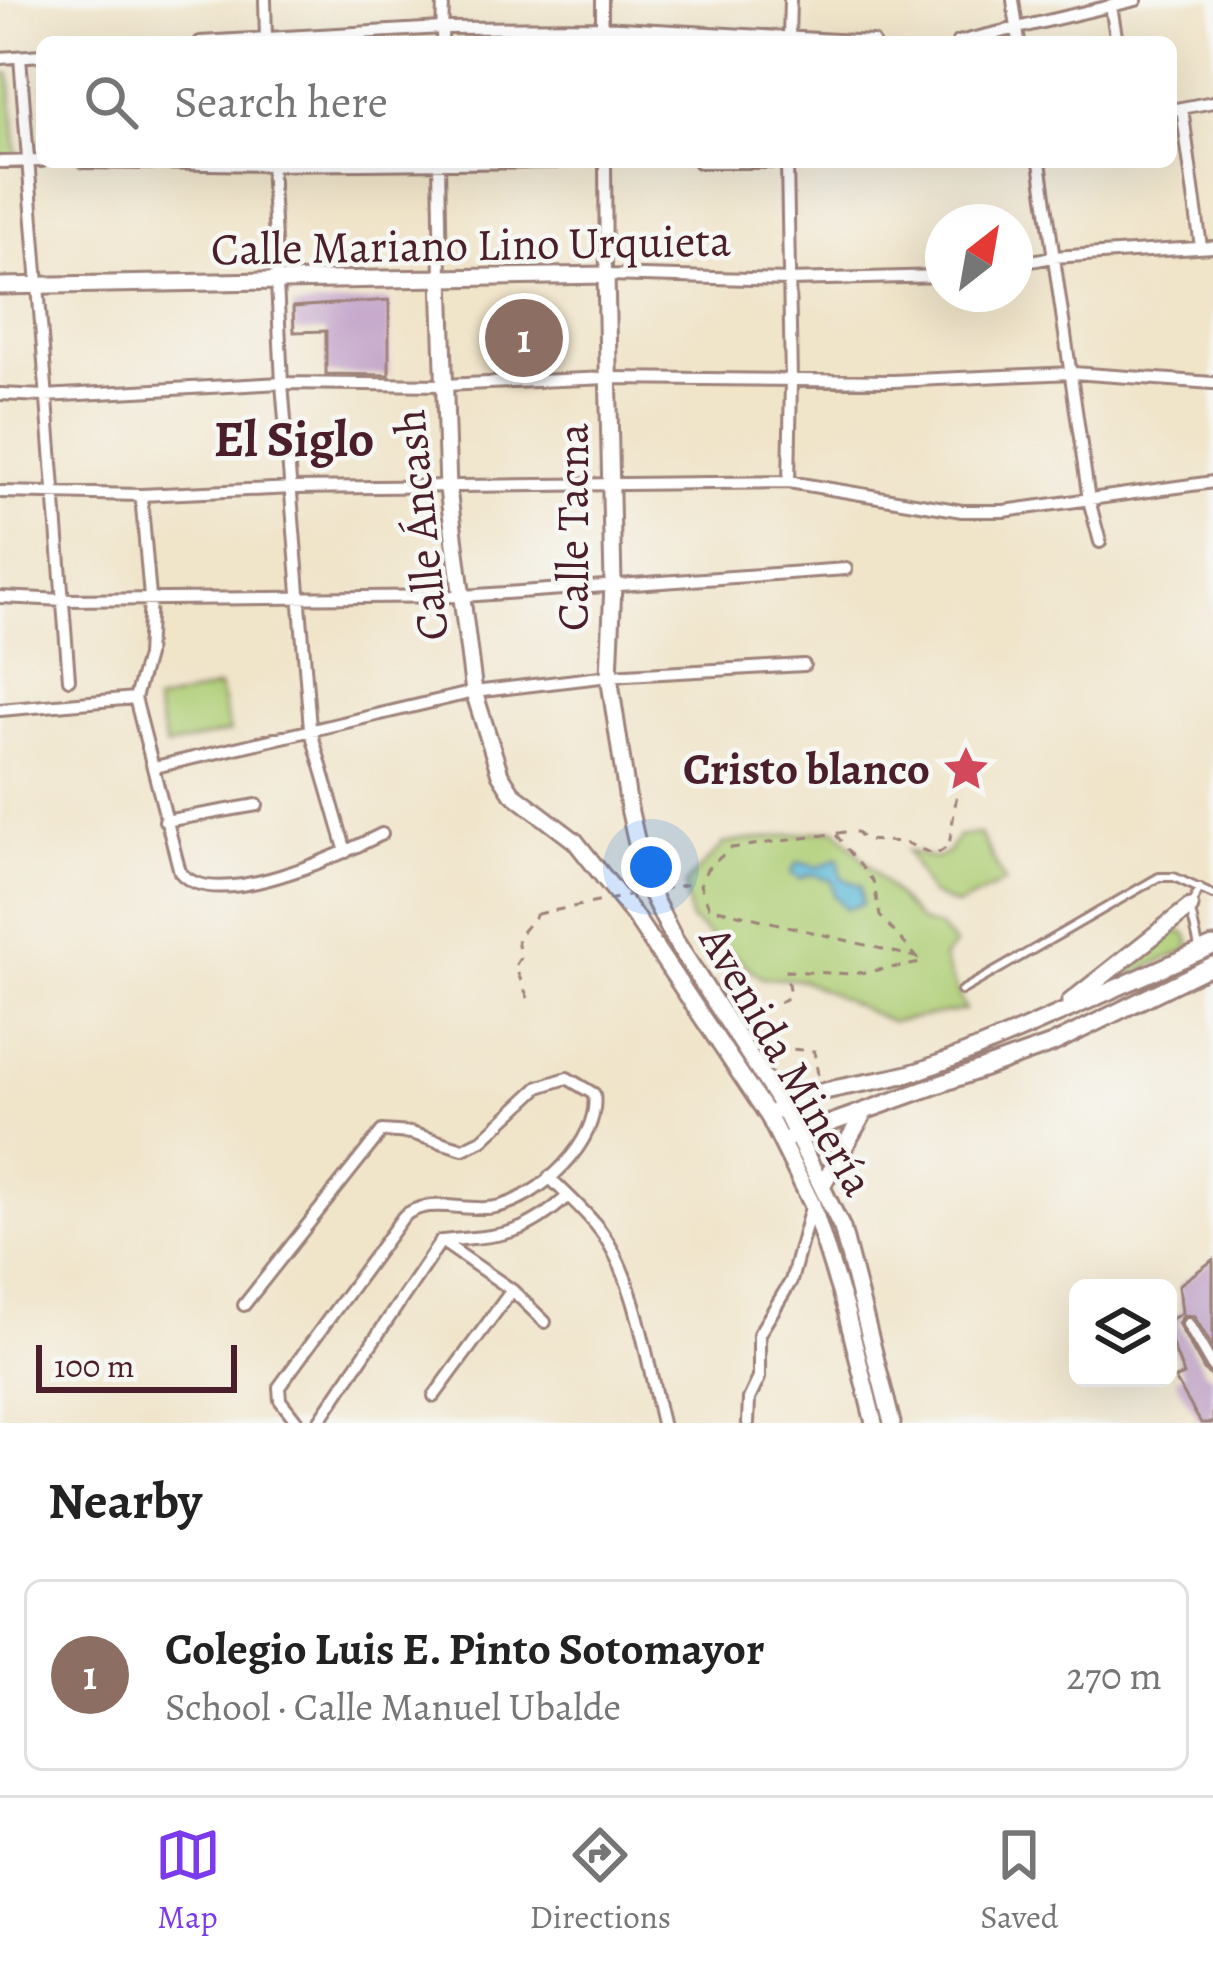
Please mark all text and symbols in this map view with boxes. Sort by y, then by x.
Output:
search box [36,36,1177,168]
icon: search [78,69,144,135]
text: Search here [174,71,388,133]
north arrow [925,204,1033,312]
street label: Calle Mariano Lino Urquieta [211,209,731,281]
pin: 1 [485,293,563,383]
district label: El Siglo [214,404,374,474]
street label: Calle Áncash [378,406,464,644]
street label: Calle Tacna [542,423,604,631]
place label: Cristo blanco [683,738,930,800]
place icon: Cristo blanco [941,744,991,794]
your location [621,837,681,897]
street label: Avenida Minería [684,914,889,1207]
map controls [1069,1279,1177,1387]
button: layers [1069,1279,1177,1387]
scale bar [36,1339,237,1392]
text: 100 m [54,1343,134,1388]
text: Nearby [48,1466,202,1536]
text: Colegio Luis E. Pinto Sotomayor [165,1618,764,1680]
text: 1 [83,1649,97,1702]
text: 270 m [1066,1649,1162,1702]
text: School · Calle Manuel Ubalde [165,1680,621,1733]
tab: Map [155,1822,221,1939]
tab: Directions [530,1822,671,1939]
tab: Saved [980,1822,1058,1939]

